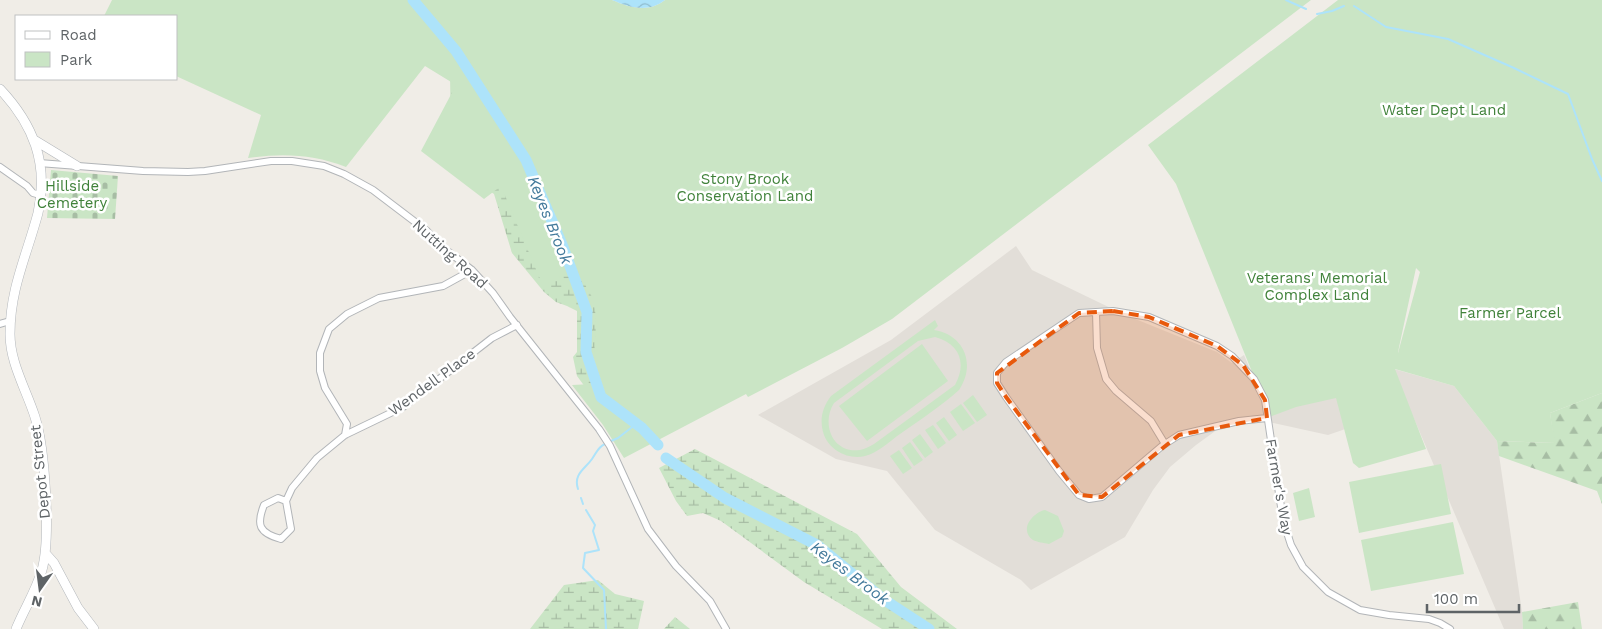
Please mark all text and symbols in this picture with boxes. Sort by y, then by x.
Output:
legend [15,15,178,80]
text: Road [60,26,97,44]
text: Park [60,51,93,69]
park label: Water Dept Land [1382,101,1506,119]
park label: Stony Brook Conservation Land [677,170,813,205]
water label: Keyes Brook [524,173,577,268]
park label: Hillside Cemetery [37,177,107,212]
street label: Nutting Road [409,216,491,292]
park label: Veterans' Memorial Complex Land [1247,269,1388,304]
park label: Farmer Parcel [1459,304,1561,322]
street label: Wendell Place [385,344,479,420]
street label: Depot Street [26,423,54,520]
street label: Farmer's Way [1262,437,1296,537]
water label: Keyes Brook [807,537,894,609]
north arrow [15,564,65,614]
scale bar [1427,582,1520,614]
text: 100 m [1434,590,1478,608]
text: N [30,593,44,611]

